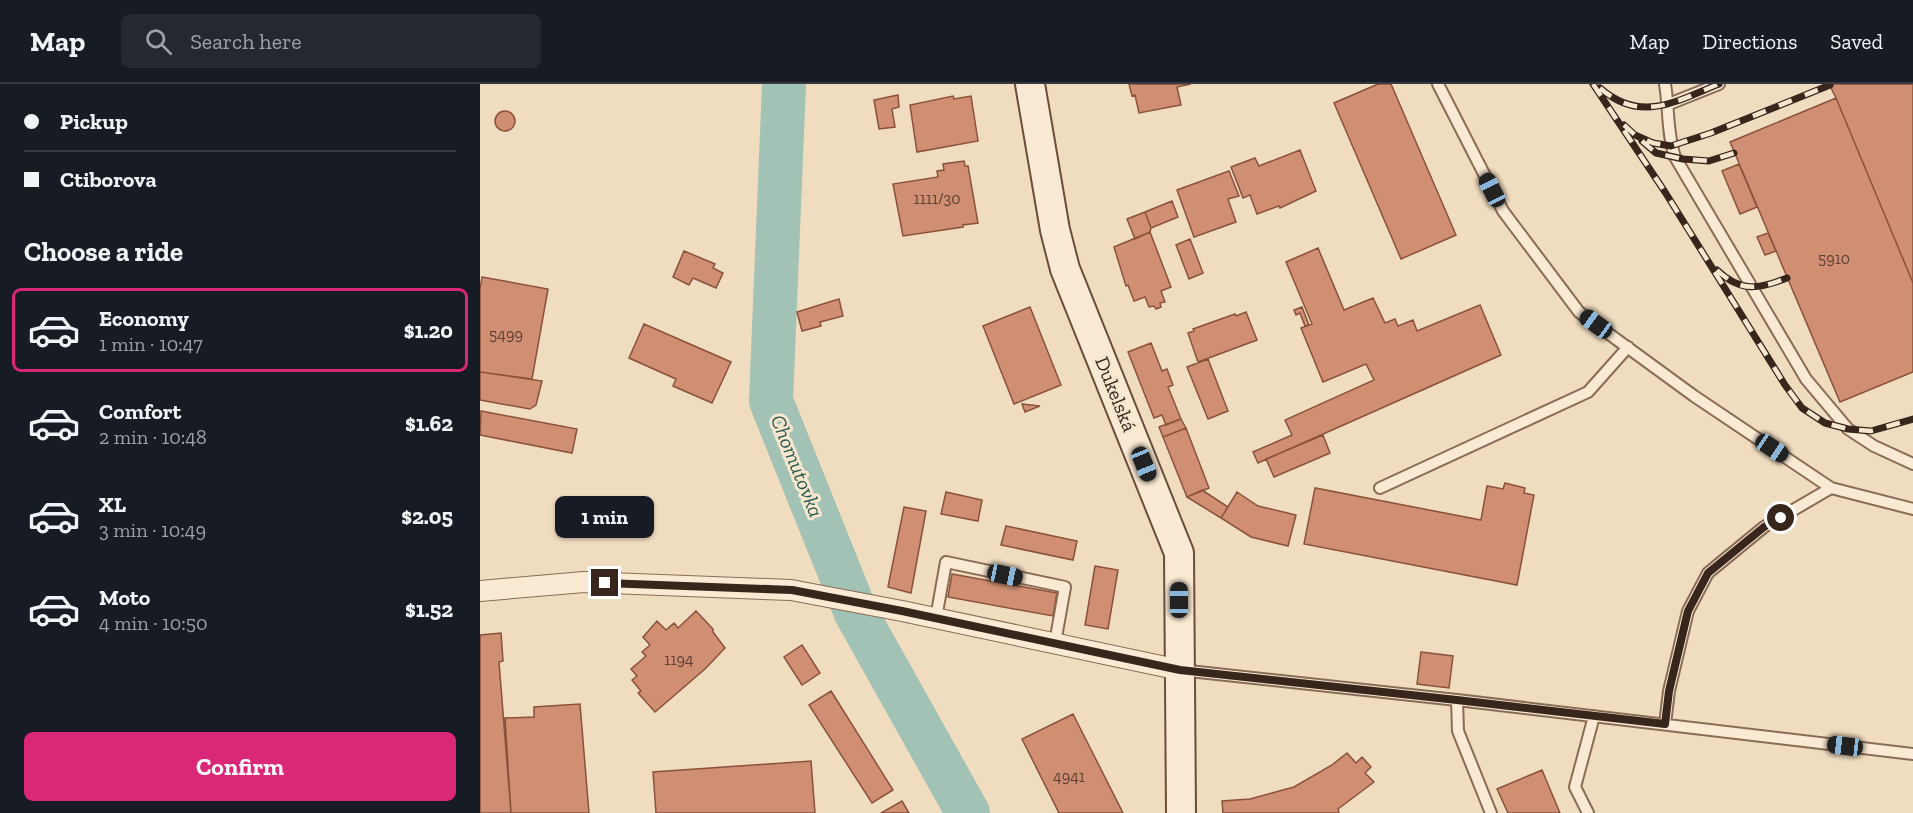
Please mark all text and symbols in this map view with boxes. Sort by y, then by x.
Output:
search box [121,14,541,68]
text: Map [30,25,85,58]
icon: search [142,25,175,58]
text: Search here [190,28,302,55]
text: Map [1630,29,1670,54]
text: Directions [1703,29,1797,54]
text: Saved [1830,29,1883,54]
text: Pickup [60,108,128,135]
text: Ctiborova [60,166,157,193]
car [1476,170,1508,210]
house number: 1111/30 [914,189,960,208]
text: Choose a ride [24,236,183,268]
house number: 5910 [1818,249,1850,268]
icon: car [27,303,81,357]
text: Economy [99,305,189,332]
car [1576,306,1616,342]
text: $1.20 [404,317,453,344]
house number: 5499 [489,325,523,344]
text: 1 min · 10:47 [99,332,203,356]
street label: Dukelská [1090,353,1142,435]
icon: car [27,396,81,450]
text: Comfort [99,398,181,425]
text: $1.62 [405,410,453,437]
water label: Chomutovka [766,411,829,521]
text: 2 min · 10:48 [99,425,207,449]
car [1752,430,1792,466]
car [1129,444,1159,484]
icon: car [27,489,81,543]
text: XL [99,491,126,518]
callout: 1 min [556,496,654,538]
text: $2.05 [401,503,453,530]
route start [1767,504,1794,531]
text: 1 min [581,505,628,529]
text: 3 min · 10:49 [99,518,206,542]
car [986,562,1024,588]
route end [591,569,618,596]
icon: car [27,582,81,636]
car [1170,582,1188,618]
text: Moto [99,584,150,611]
text: $1.52 [405,596,453,623]
text: 4 min · 10:50 [99,611,208,635]
house number: 1194 [664,650,694,669]
button: Confirm [24,732,456,801]
car [1826,735,1864,757]
house number: 4941 [1053,767,1085,786]

